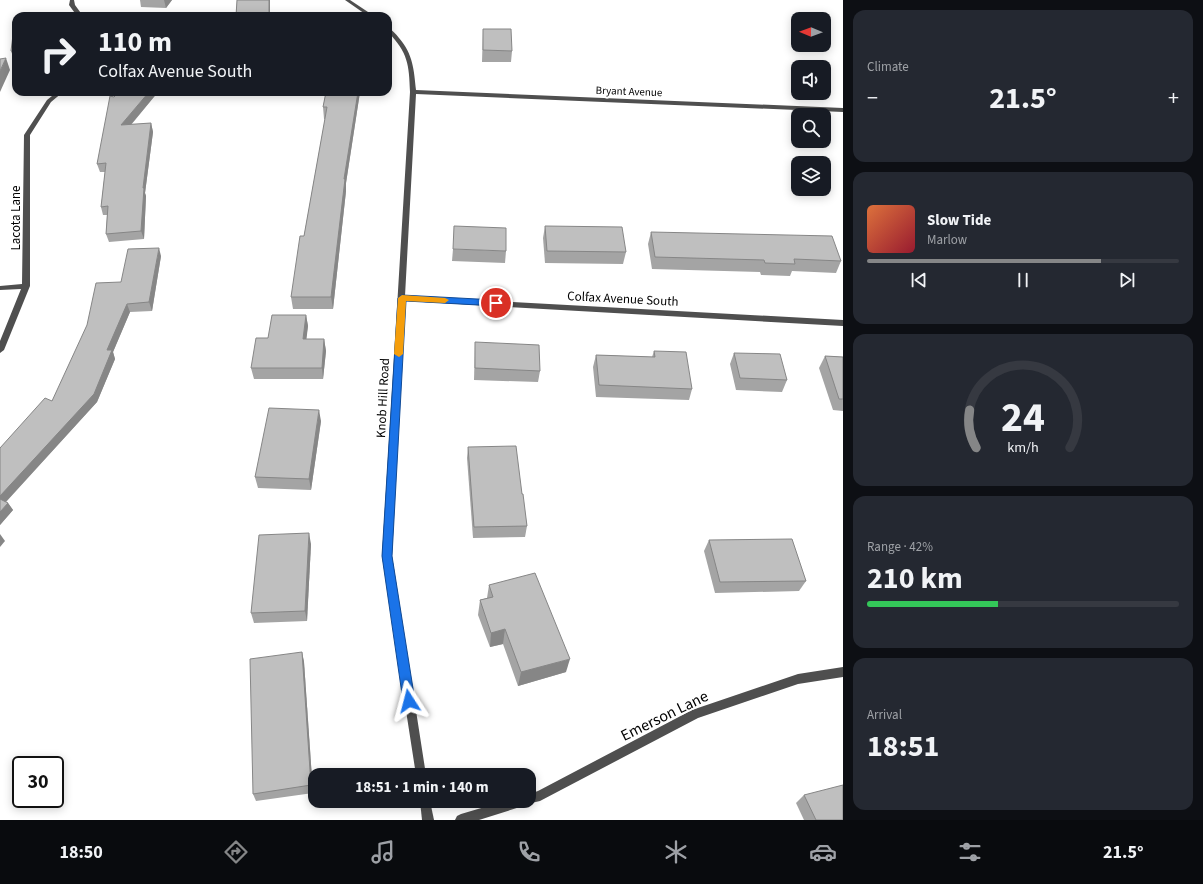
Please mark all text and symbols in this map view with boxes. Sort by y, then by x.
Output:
north arrow [791,12,831,52]
map controls [791,12,831,196]
text: 110 m [98,22,172,62]
icon: right [32,28,84,80]
text: Climate [867,58,909,76]
text: Colfax Avenue South [98,59,252,84]
button: sound [791,60,831,100]
text: 21.5° [989,77,1057,120]
text: − [867,82,878,114]
text: + [1168,82,1179,114]
street label: Bryant Avenue [595,83,663,100]
button: search [791,108,831,148]
button: layers [791,156,831,196]
street label: Lacota Lane [7,185,25,251]
text: Slow Tide [927,210,991,231]
text: Marlow [927,231,967,249]
icon: previous [908,269,930,291]
icon: pause [1012,269,1034,291]
icon: next [1116,269,1138,291]
pin [479,286,513,320]
street label: Colfax Avenue South [567,287,679,311]
icon: arrive [485,292,507,314]
street label: Knob Hill Road [372,357,394,439]
text: 24 [1001,388,1045,448]
text: km/h [1007,437,1039,458]
text: Range · 42% [867,538,933,556]
text: 210 km [867,557,963,600]
position arrow [388,680,430,722]
street label: Emerson Lane [617,685,712,747]
text: Arrival [867,706,902,724]
text: 18:51 [867,725,939,768]
speed limit sign: 30 [12,756,64,808]
text: 18:51 · 1 min · 140 m [355,777,489,798]
icon: directions [222,838,250,866]
icon: music [369,838,397,866]
icon: phone [515,838,543,866]
icon: climate [662,838,690,866]
icon: car [809,838,837,866]
icon: filters [956,838,984,866]
text: 18:50 [59,840,103,865]
text: 21.5° [1103,840,1143,865]

